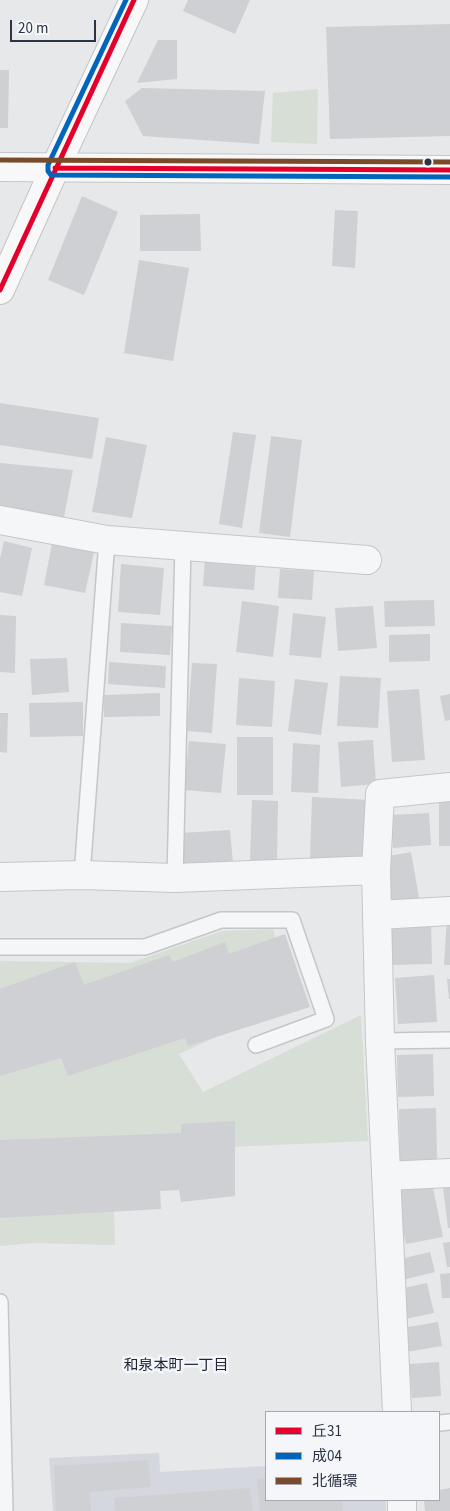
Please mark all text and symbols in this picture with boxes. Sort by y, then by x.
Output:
scale bar [12,10,99,42]
text: 20 m [18,18,48,39]
unlabelled marker [423,157,433,167]
district label: 和泉本町一丁目 [124,1358,228,1376]
legend [265,1411,440,1501]
text: 丘31 [312,1421,342,1442]
text: 成04 [312,1446,342,1467]
text: 北循環 [312,1471,357,1492]

